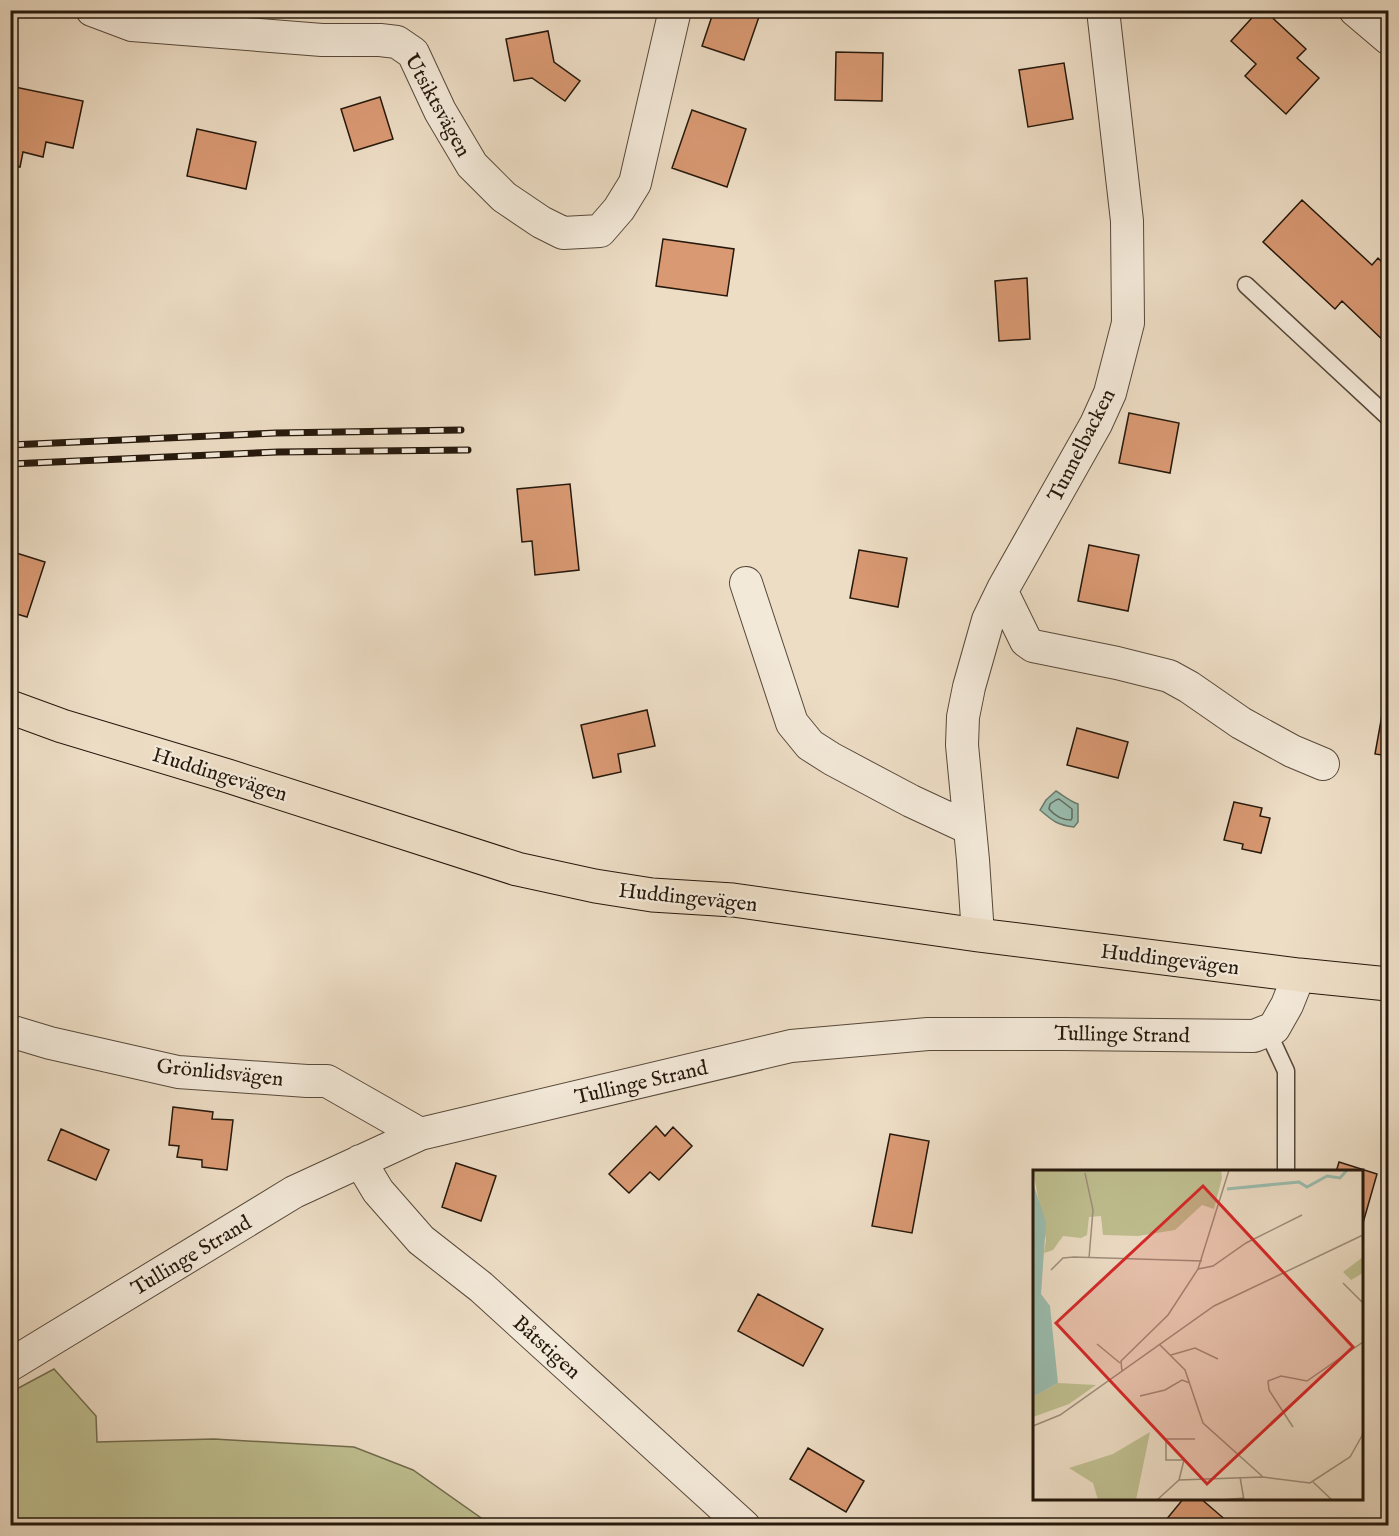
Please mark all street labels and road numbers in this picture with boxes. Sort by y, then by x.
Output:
street label: Utsiktsvägen [397,49,476,162]
street label: Tunnelbacken [1042,385,1122,507]
street label: Huddingevägen [149,742,290,809]
street label: Huddingevägen [617,878,759,919]
street label: Huddingevägen [1099,939,1241,982]
street label: Tullinge Strand [1054,1021,1191,1050]
street label: Grönlidsvägen [155,1053,285,1094]
street label: Tullinge Strand [572,1055,711,1112]
street label: Tullinge Strand [127,1209,257,1303]
street label: Båtstigen [506,1310,586,1386]

